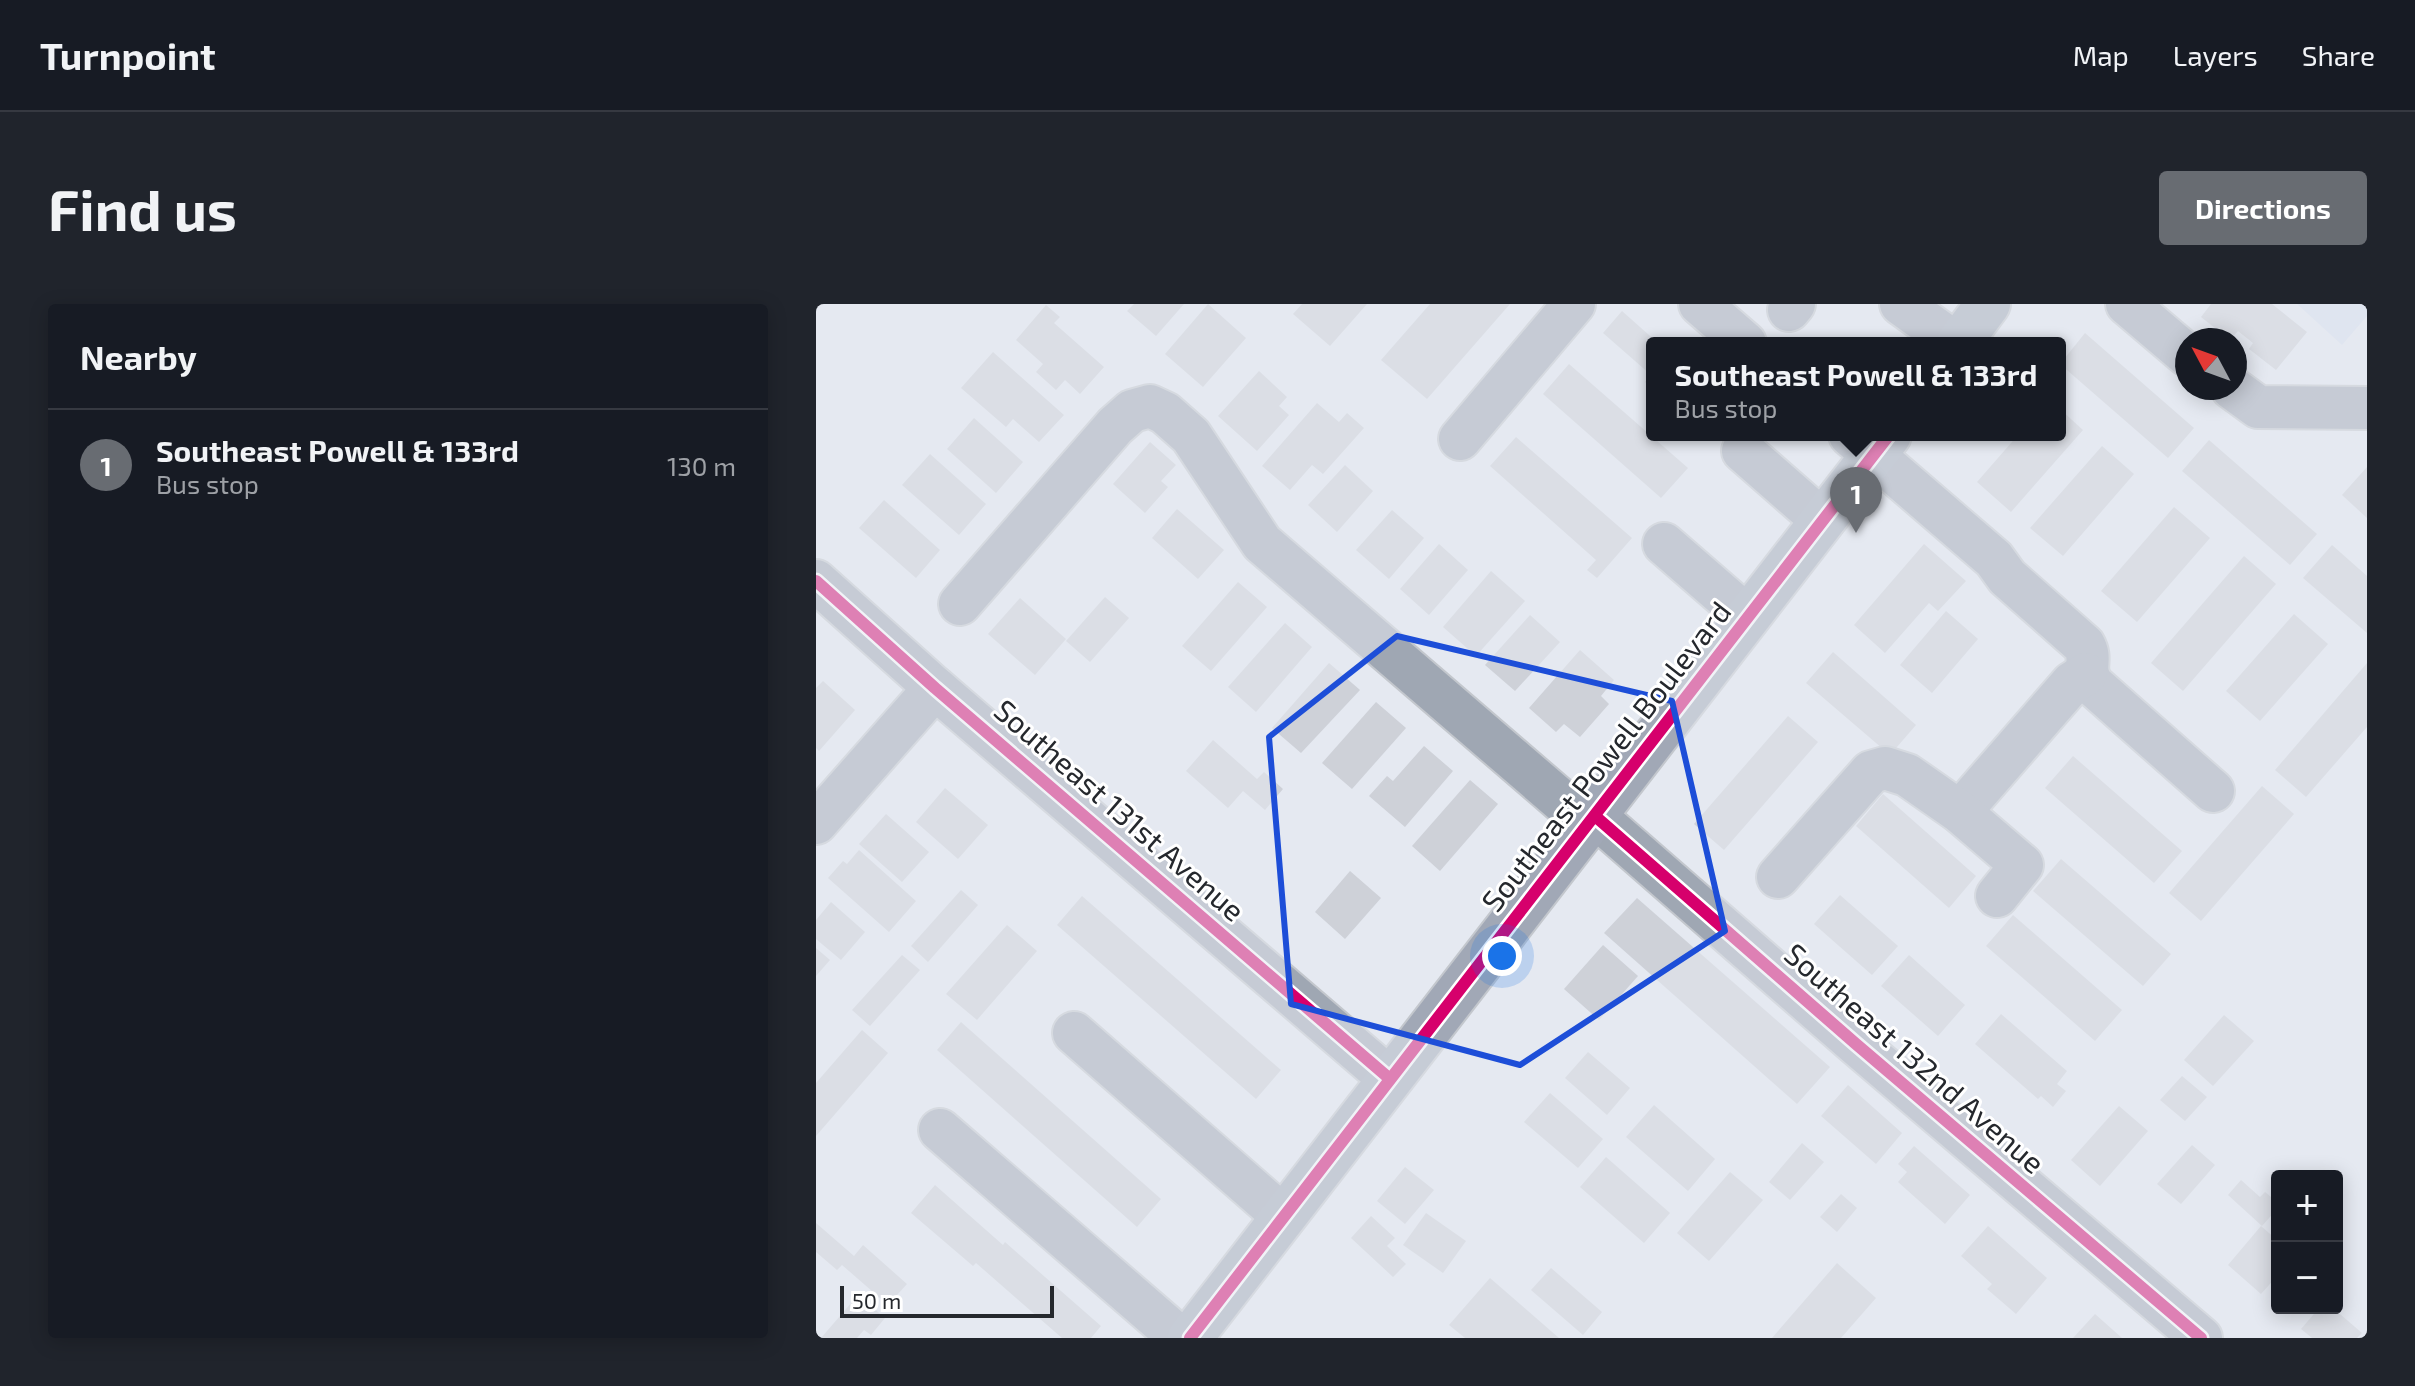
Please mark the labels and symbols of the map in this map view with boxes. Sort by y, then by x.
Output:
north arrow [2175,328,2247,400]
pin: 1 [1830,467,1882,533]
street label: Southeast Powell Boulevard [1473,594,1738,918]
street label: Southeast 131st Avenue [988,691,1253,928]
street label: Southeast 132nd Avenue [1778,935,2053,1180]
your location [1482,936,1522,976]
scale bar [840,1282,1054,1318]

